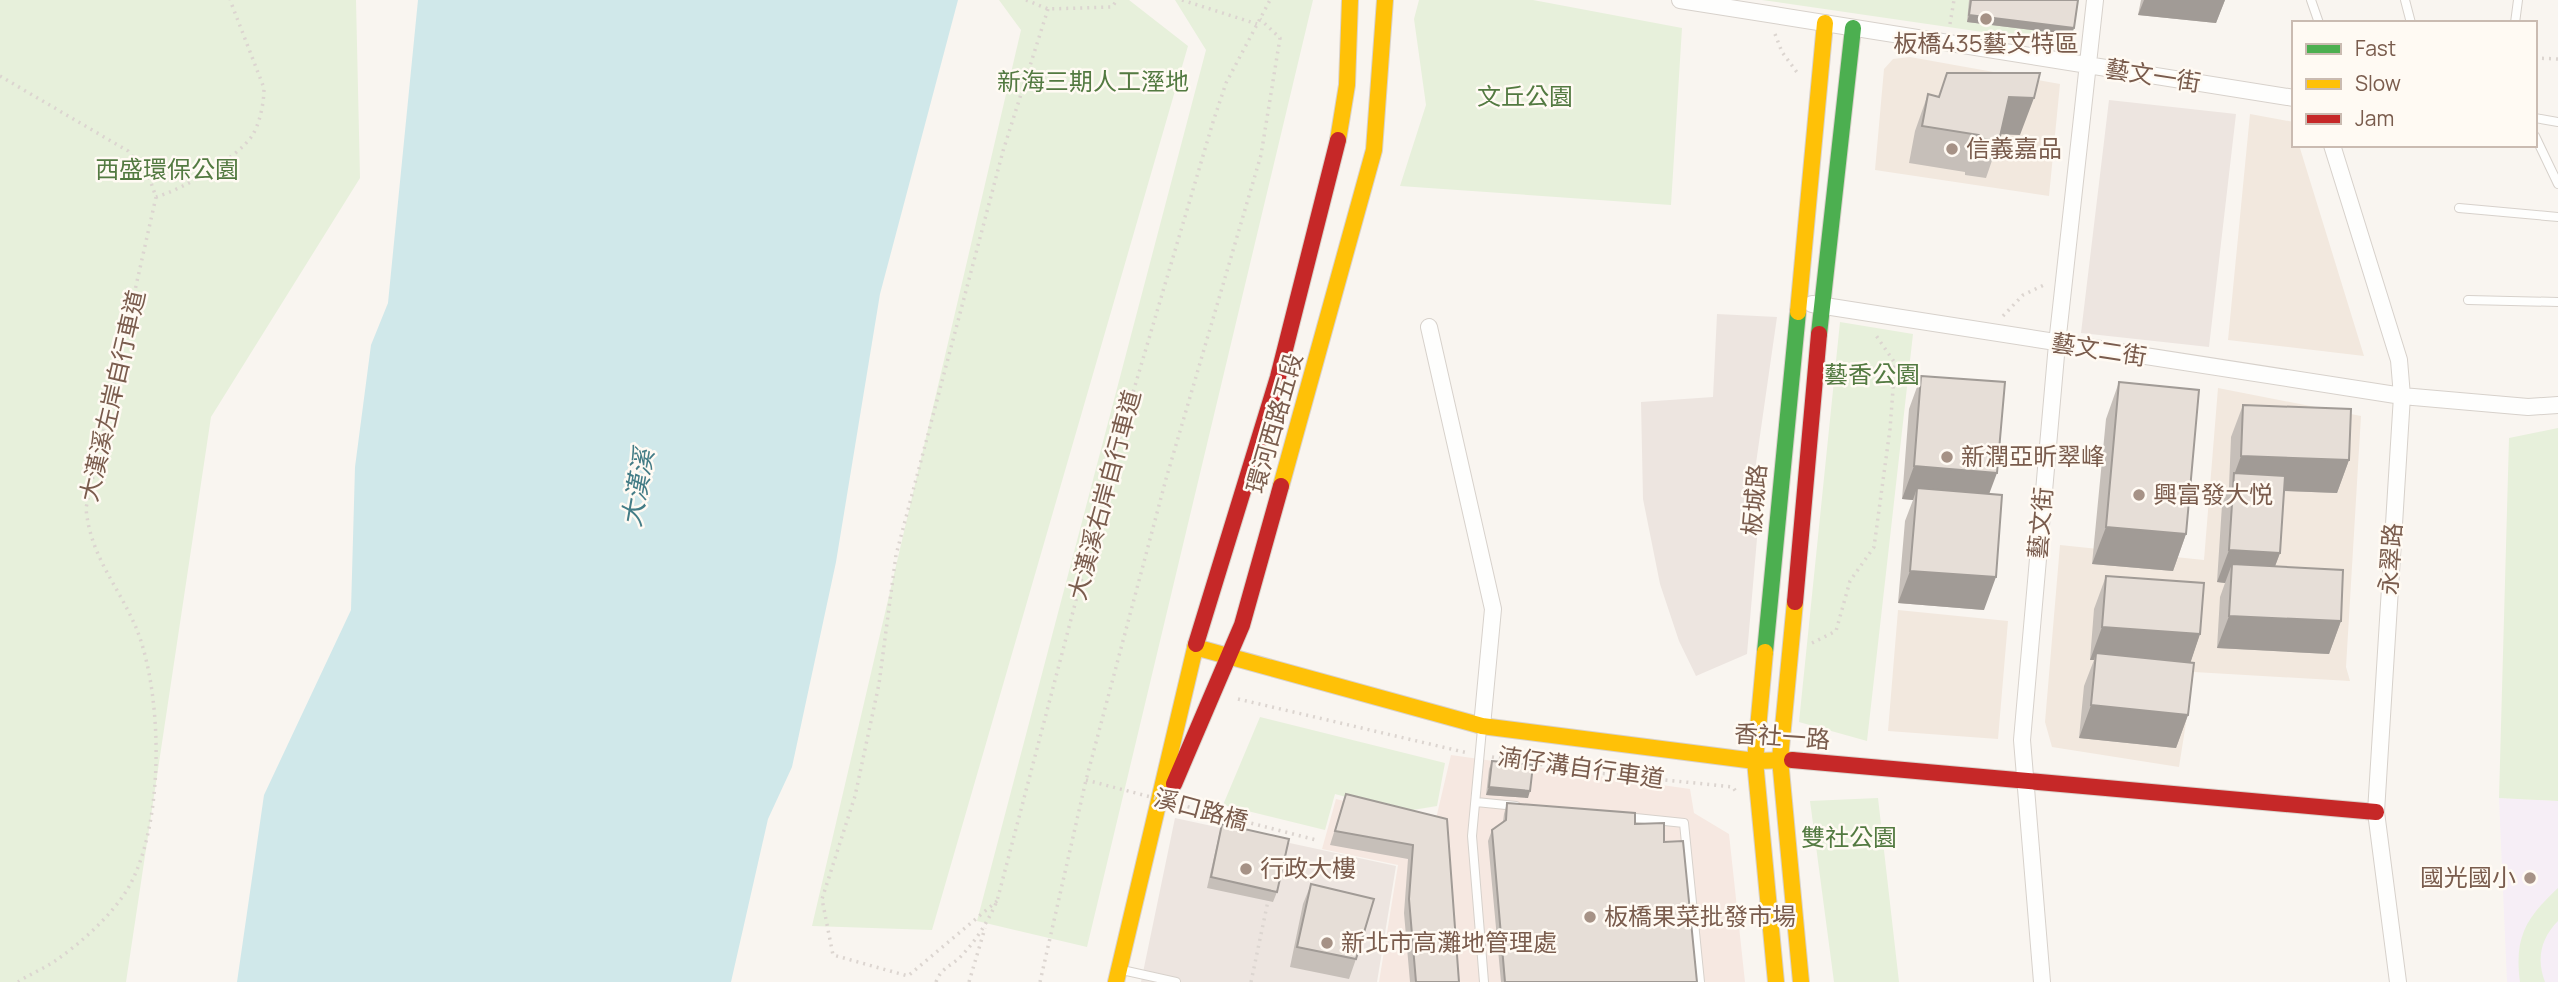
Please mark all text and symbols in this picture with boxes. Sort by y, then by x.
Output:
marker: 板橋435藝文特區 [1978,11,1994,27]
legend [2292,21,2537,147]
place label: 板橋435藝文特區 [1893,26,2079,59]
text: Fast [2355,34,2396,62]
street label: 藝文一街 [2103,51,2203,98]
park label: 新海三期人工溼地 [997,64,1189,97]
text: Slow [2355,69,2401,97]
park label: 文丘公園 [1477,79,1573,112]
text: Jam [2355,104,2394,132]
place label: 信義嘉品 [1966,131,2062,164]
marker: 信義嘉品 [1944,141,1960,157]
park label: 西盛環保公園 [95,152,239,185]
street label: 大漢溪左岸自行車道 [71,287,152,505]
street label: 藝文二街 [2049,325,2149,372]
street label: 環河西路五段 [1238,349,1309,496]
park label: 藝香公園 [1824,357,1920,390]
street label: 大漢溪右岸自行車道 [1060,386,1147,603]
place label: 新潤亞昕翠峰 [1961,439,2105,472]
water label: 大漢溪 [613,442,662,529]
marker: 新潤亞昕翠峰 [1939,449,1955,465]
street label: 板城路 [1734,463,1773,537]
place label: 興富發大悦 [2153,477,2273,510]
street label: 藝文街 [2020,486,2059,560]
marker: 興富發大悦 [2131,487,2147,503]
street label: 永翠路 [2371,522,2408,596]
street label: 香社一路 [1733,716,1831,755]
street label: 湳仔溝自行車道 [1496,738,1667,795]
street label: 溪口路橋 [1151,780,1252,837]
park label: 雙社公園 [1801,820,1897,853]
place label: 行政大樓 [1260,851,1356,884]
place label: 國光國小 [2420,860,2516,893]
marker: 行政大樓 [1238,861,1254,877]
marker: 國光國小 [2522,870,2538,886]
place label: 板橋果菜批發市場 [1604,899,1796,932]
marker: 板橋果菜批發市場 [1582,909,1598,925]
place label: 新北市高灘地管理處 [1341,925,1557,958]
marker: 新北市高灘地管理處 [1319,935,1335,951]

